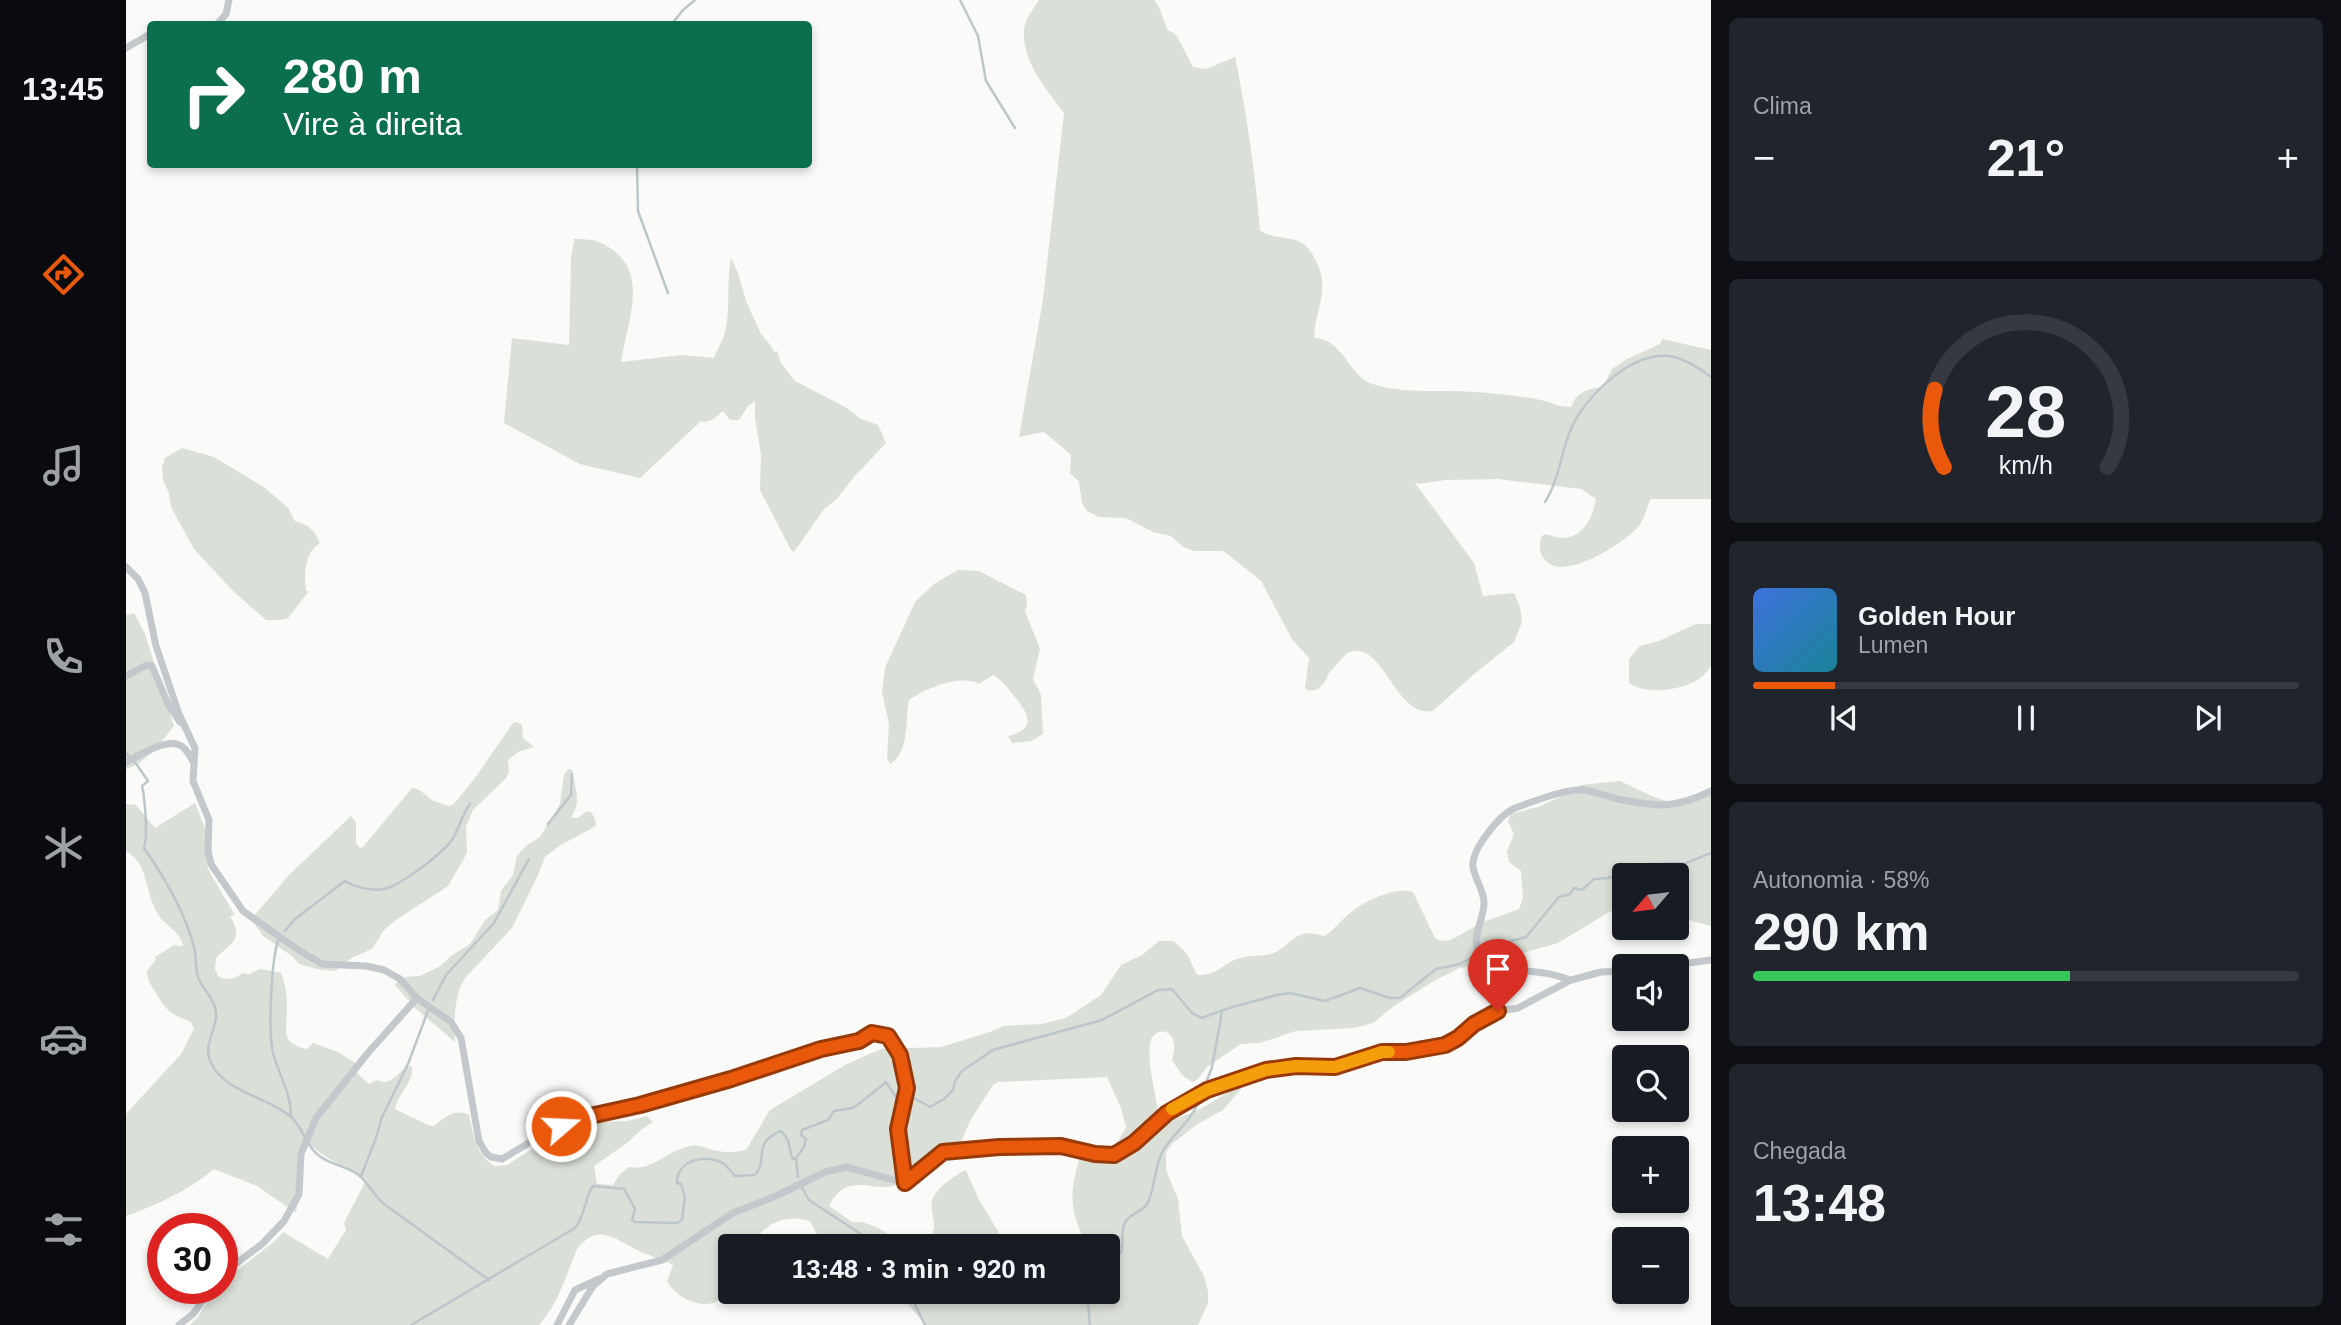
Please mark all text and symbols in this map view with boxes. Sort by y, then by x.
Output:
icon: right [168,49,259,140]
text: 280 m [283,49,422,103]
text: 13:45 [22,71,104,107]
text: Clima [1753,93,1812,119]
text: Vire à direita [283,106,462,142]
text: 21° [1987,129,2065,187]
text: − [1753,137,1775,179]
text: + [2277,137,2299,179]
icon: directions [39,250,88,299]
text: 28 [1986,372,2066,453]
icon: music [39,441,88,490]
text: km/h [1999,451,2053,479]
text: Golden Hour [1858,601,2015,631]
icon: phone [39,632,88,681]
text: Lumen [1858,632,1928,658]
icon: previous [1825,699,1863,737]
icon: pause [2007,699,2045,737]
icon: next [2189,699,2227,737]
icon: climate [39,823,88,872]
north arrow [1612,863,1689,940]
map controls [1612,863,1689,1304]
text: Autonomia · 58% [1753,867,1929,893]
text: 290 km [1753,903,1929,961]
pin [1468,939,1528,1011]
icon: arrive [1479,950,1517,988]
button: sound [1612,954,1689,1031]
icon: car [39,1014,88,1063]
button: search [1612,1045,1689,1122]
position arrow [524,1089,598,1163]
button: + [1612,1136,1689,1213]
text: Chegada [1753,1138,1846,1164]
text: 13:48 [1753,1174,1886,1232]
icon: filters [39,1205,88,1254]
speed limit sign: 30 [147,1213,238,1304]
button: − [1612,1227,1689,1304]
text: 13:48 · 3 min · 920 m [792,1254,1046,1284]

